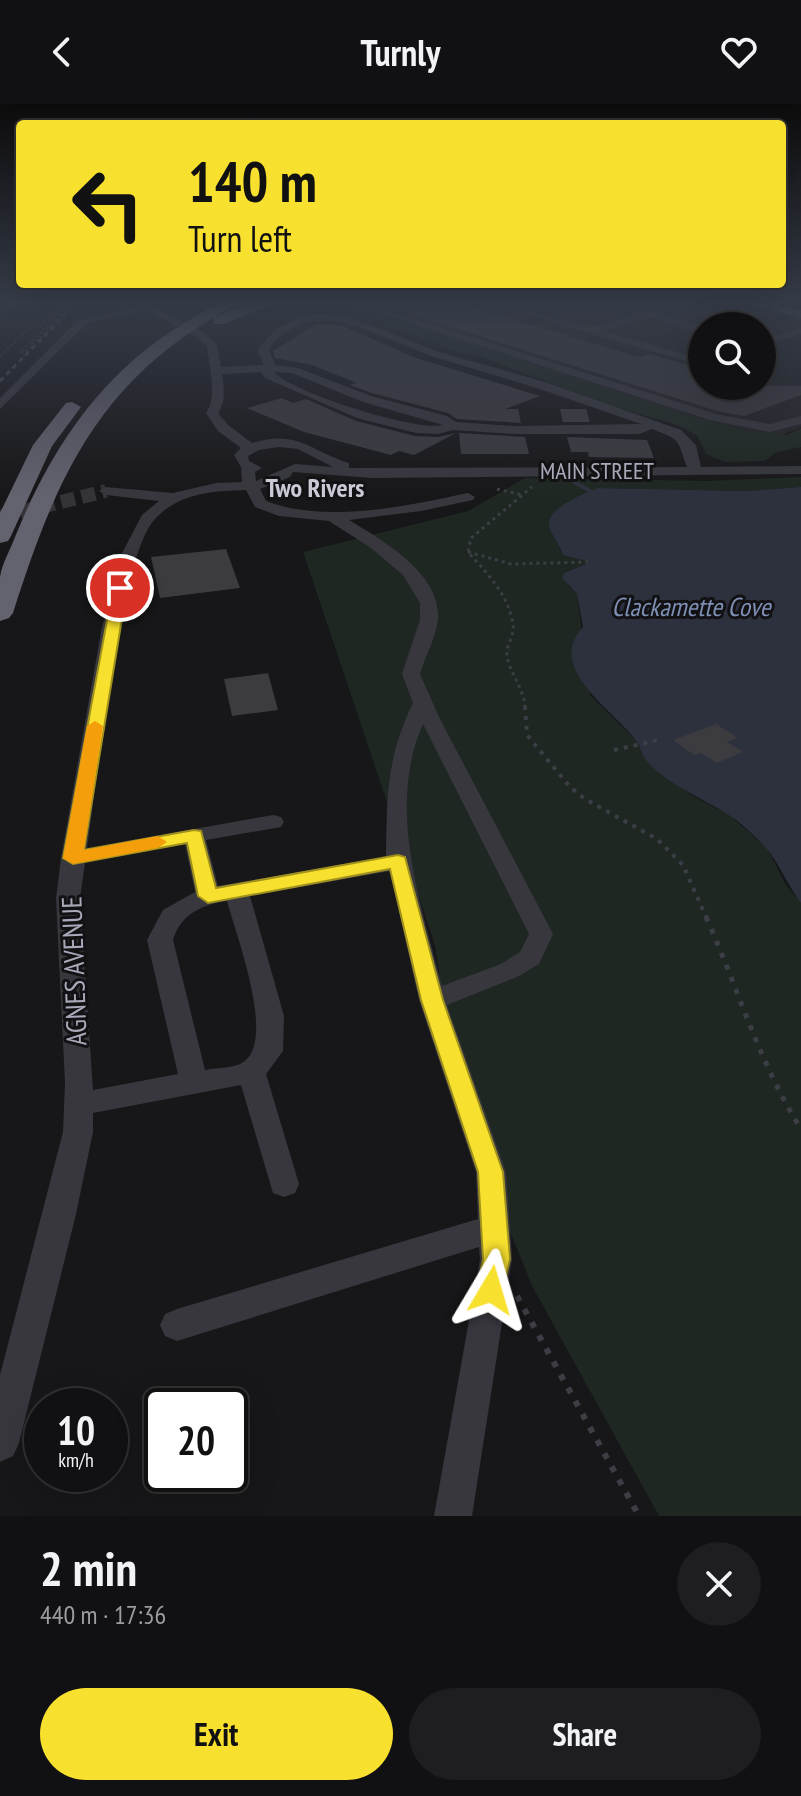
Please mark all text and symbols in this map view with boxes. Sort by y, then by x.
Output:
text: Turnly [361,29,440,76]
icon: back [40,30,84,74]
icon: heart [717,30,761,74]
text: 140 m [188,145,317,217]
icon: left [56,152,160,256]
text: Turn left [188,215,292,262]
map controls [688,312,776,400]
button: search [688,312,776,400]
street label: MAIN STREET [540,455,654,486]
district label: Two Rivers [266,471,364,504]
pin [86,554,154,622]
icon: arrive [98,566,142,610]
water label: Clackamette Cove [611,590,773,623]
street label: AGNES AVENUE [52,896,95,1046]
position arrow [449,1248,533,1332]
speed limit sign: 20 [144,1388,248,1492]
text: 10 [57,1404,95,1456]
text: km/h [58,1447,94,1473]
text: 2 min [40,1537,137,1599]
button: close [677,1542,761,1626]
text: 440 m · 17:36 [40,1598,166,1631]
button: Exit [40,1688,393,1780]
button: Share [409,1688,761,1780]

